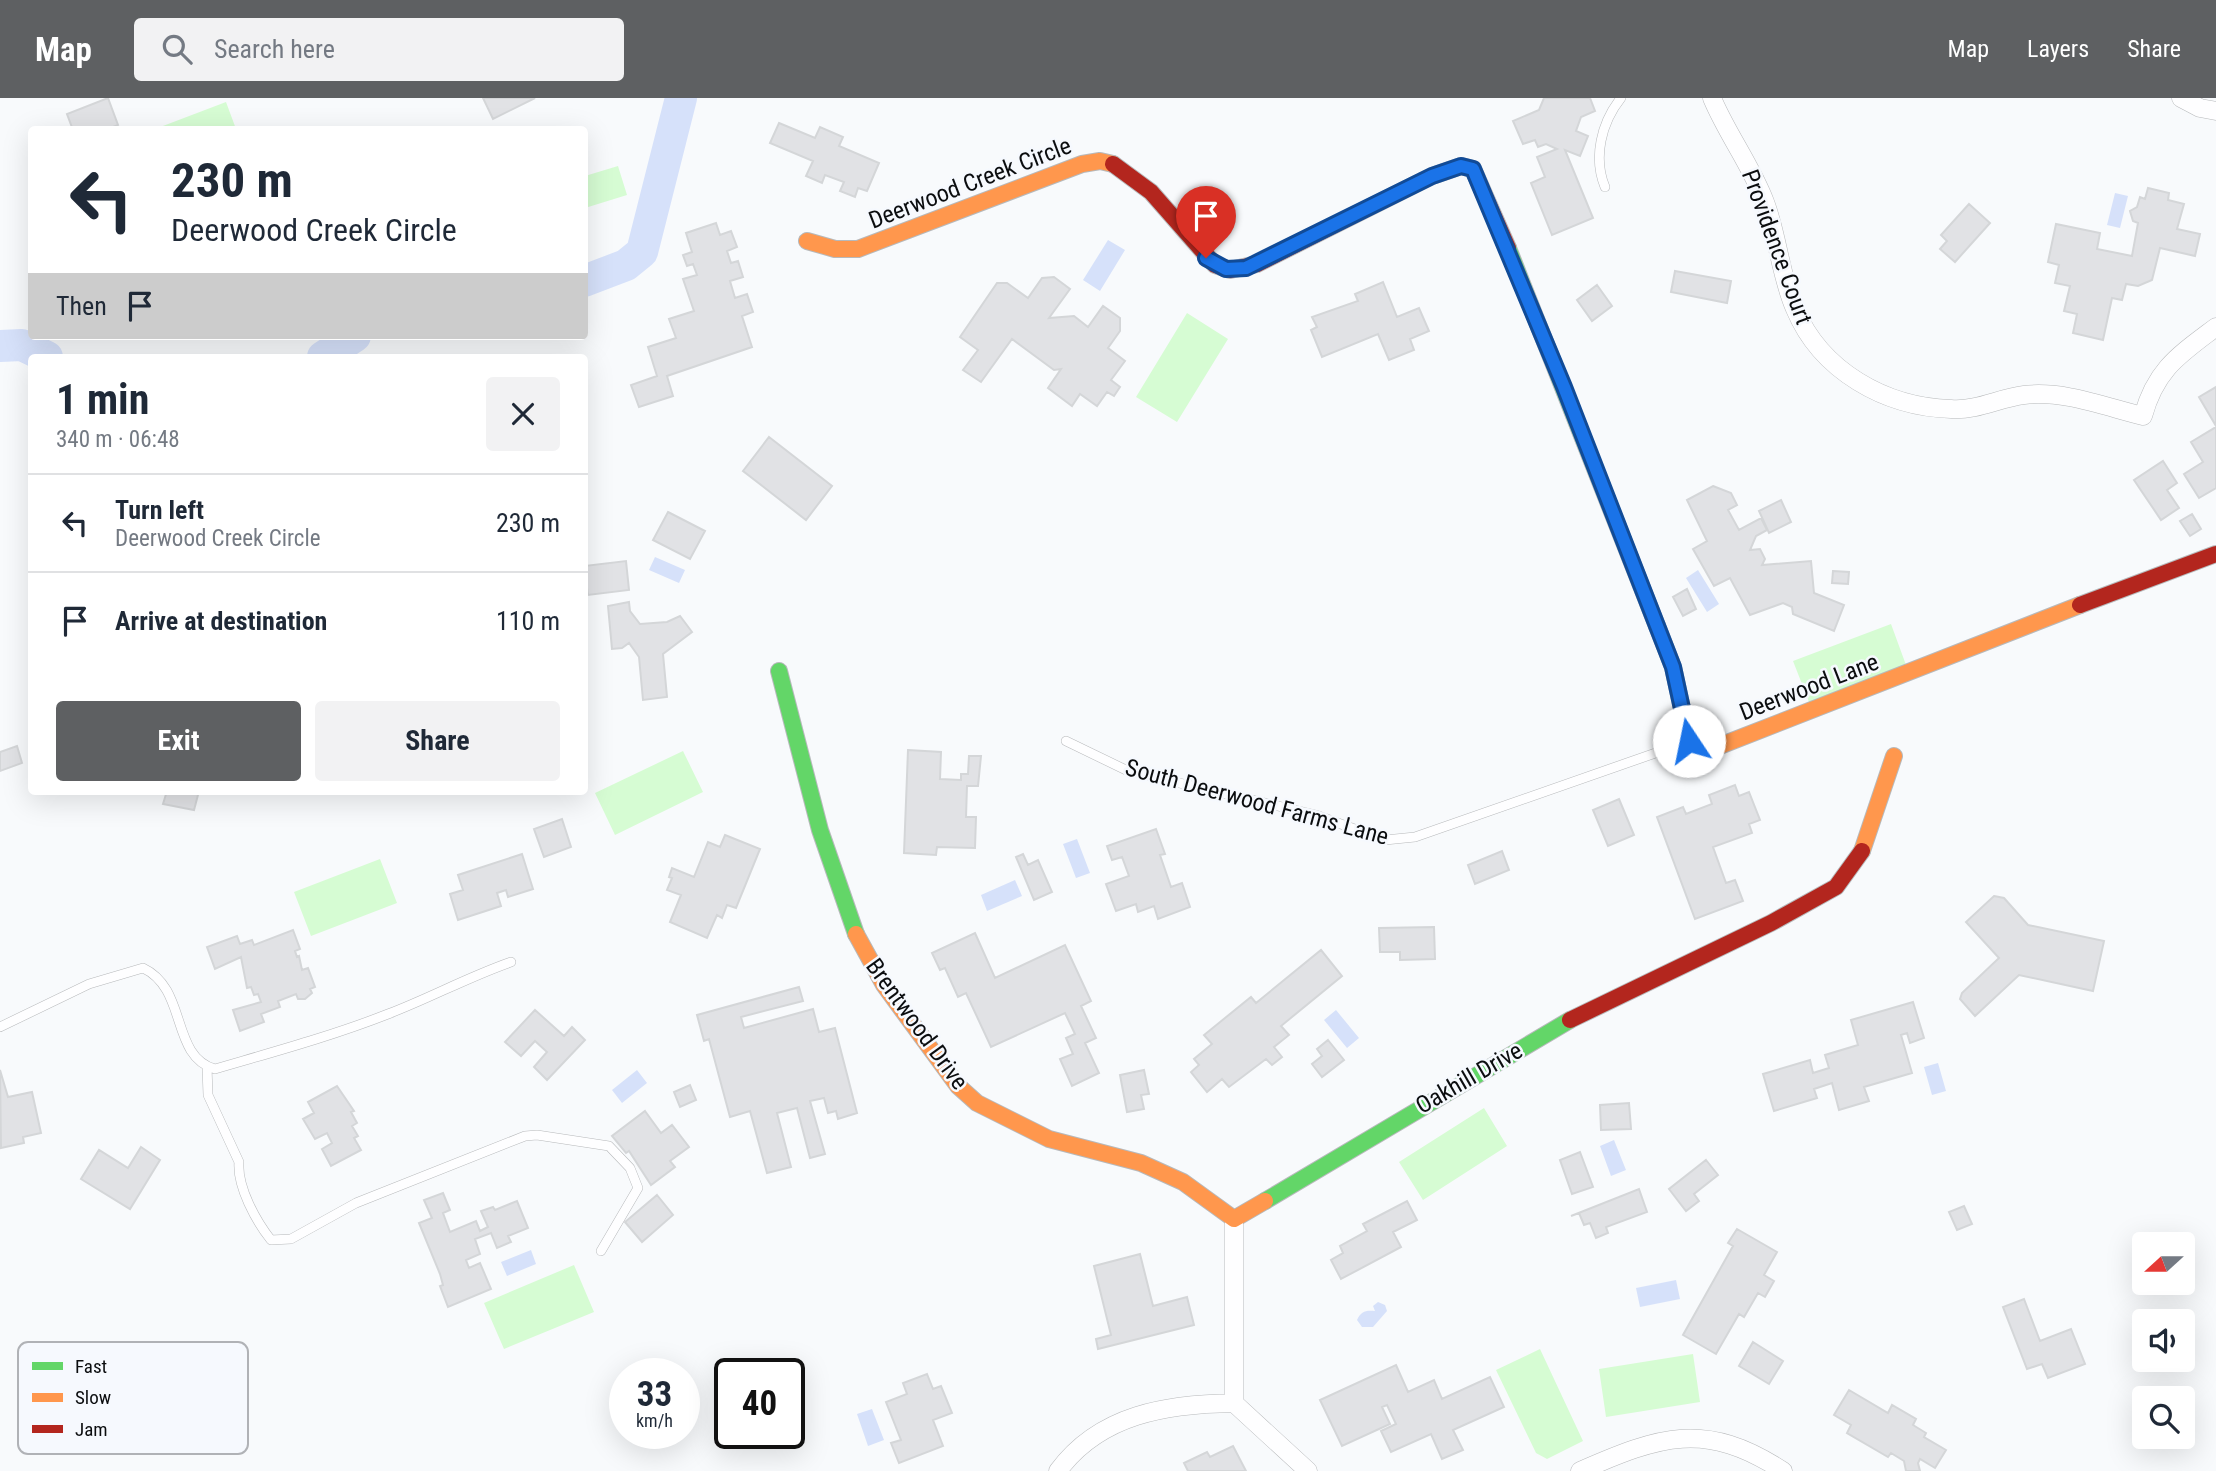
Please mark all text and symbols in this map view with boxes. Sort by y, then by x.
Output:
search box [134,18,624,81]
text: Map [35,30,92,69]
icon: search [158,30,196,68]
text: Search here [214,34,335,64]
text: Map [1948,35,1989,63]
text: Layers [2027,35,2089,63]
text: Share [2127,35,2181,63]
street label: Deerwood Creek Circle [865,132,1075,234]
text: 230 m [171,152,293,209]
icon: left [56,154,147,245]
street label: Providence Court [1736,166,1818,328]
pin [1176,186,1236,258]
icon: arrive [1187,197,1225,235]
text: Deerwood Creek Circle [171,211,457,249]
icon: arrive [121,287,159,325]
text: Then [56,291,107,321]
text: 1 min [56,375,149,424]
button: close [486,377,560,451]
text: 340 m · 06:48 [56,426,180,453]
text: Turn left [115,495,204,525]
icon: left [56,504,94,542]
text: 230 m [496,508,560,538]
text: Deerwood Creek Circle [115,525,320,552]
icon: arrive [56,602,94,640]
text: Arrive at destination [115,606,327,636]
text: 110 m [496,606,560,636]
street label: Deerwood Lane [1736,648,1882,726]
button: Exit [56,701,301,781]
button: Share [315,701,560,781]
position arrow [1652,704,1726,778]
street label: South Deerwood Farms Lane [1122,753,1392,851]
street label: Brentwood Drive [860,953,974,1095]
street label: Oakhill Drive [1411,1036,1527,1120]
north arrow [2132,1232,2194,1295]
map controls [2132,1232,2195,1449]
button: sound [2132,1309,2195,1372]
legend [18,1342,248,1454]
text: Fast [75,1355,107,1378]
speed limit sign: 40 [714,1358,805,1449]
text: 33 [637,1374,672,1415]
text: Slow [75,1386,111,1409]
button: search [2132,1386,2195,1449]
text: km/h [636,1410,673,1431]
text: Jam [75,1418,108,1441]

